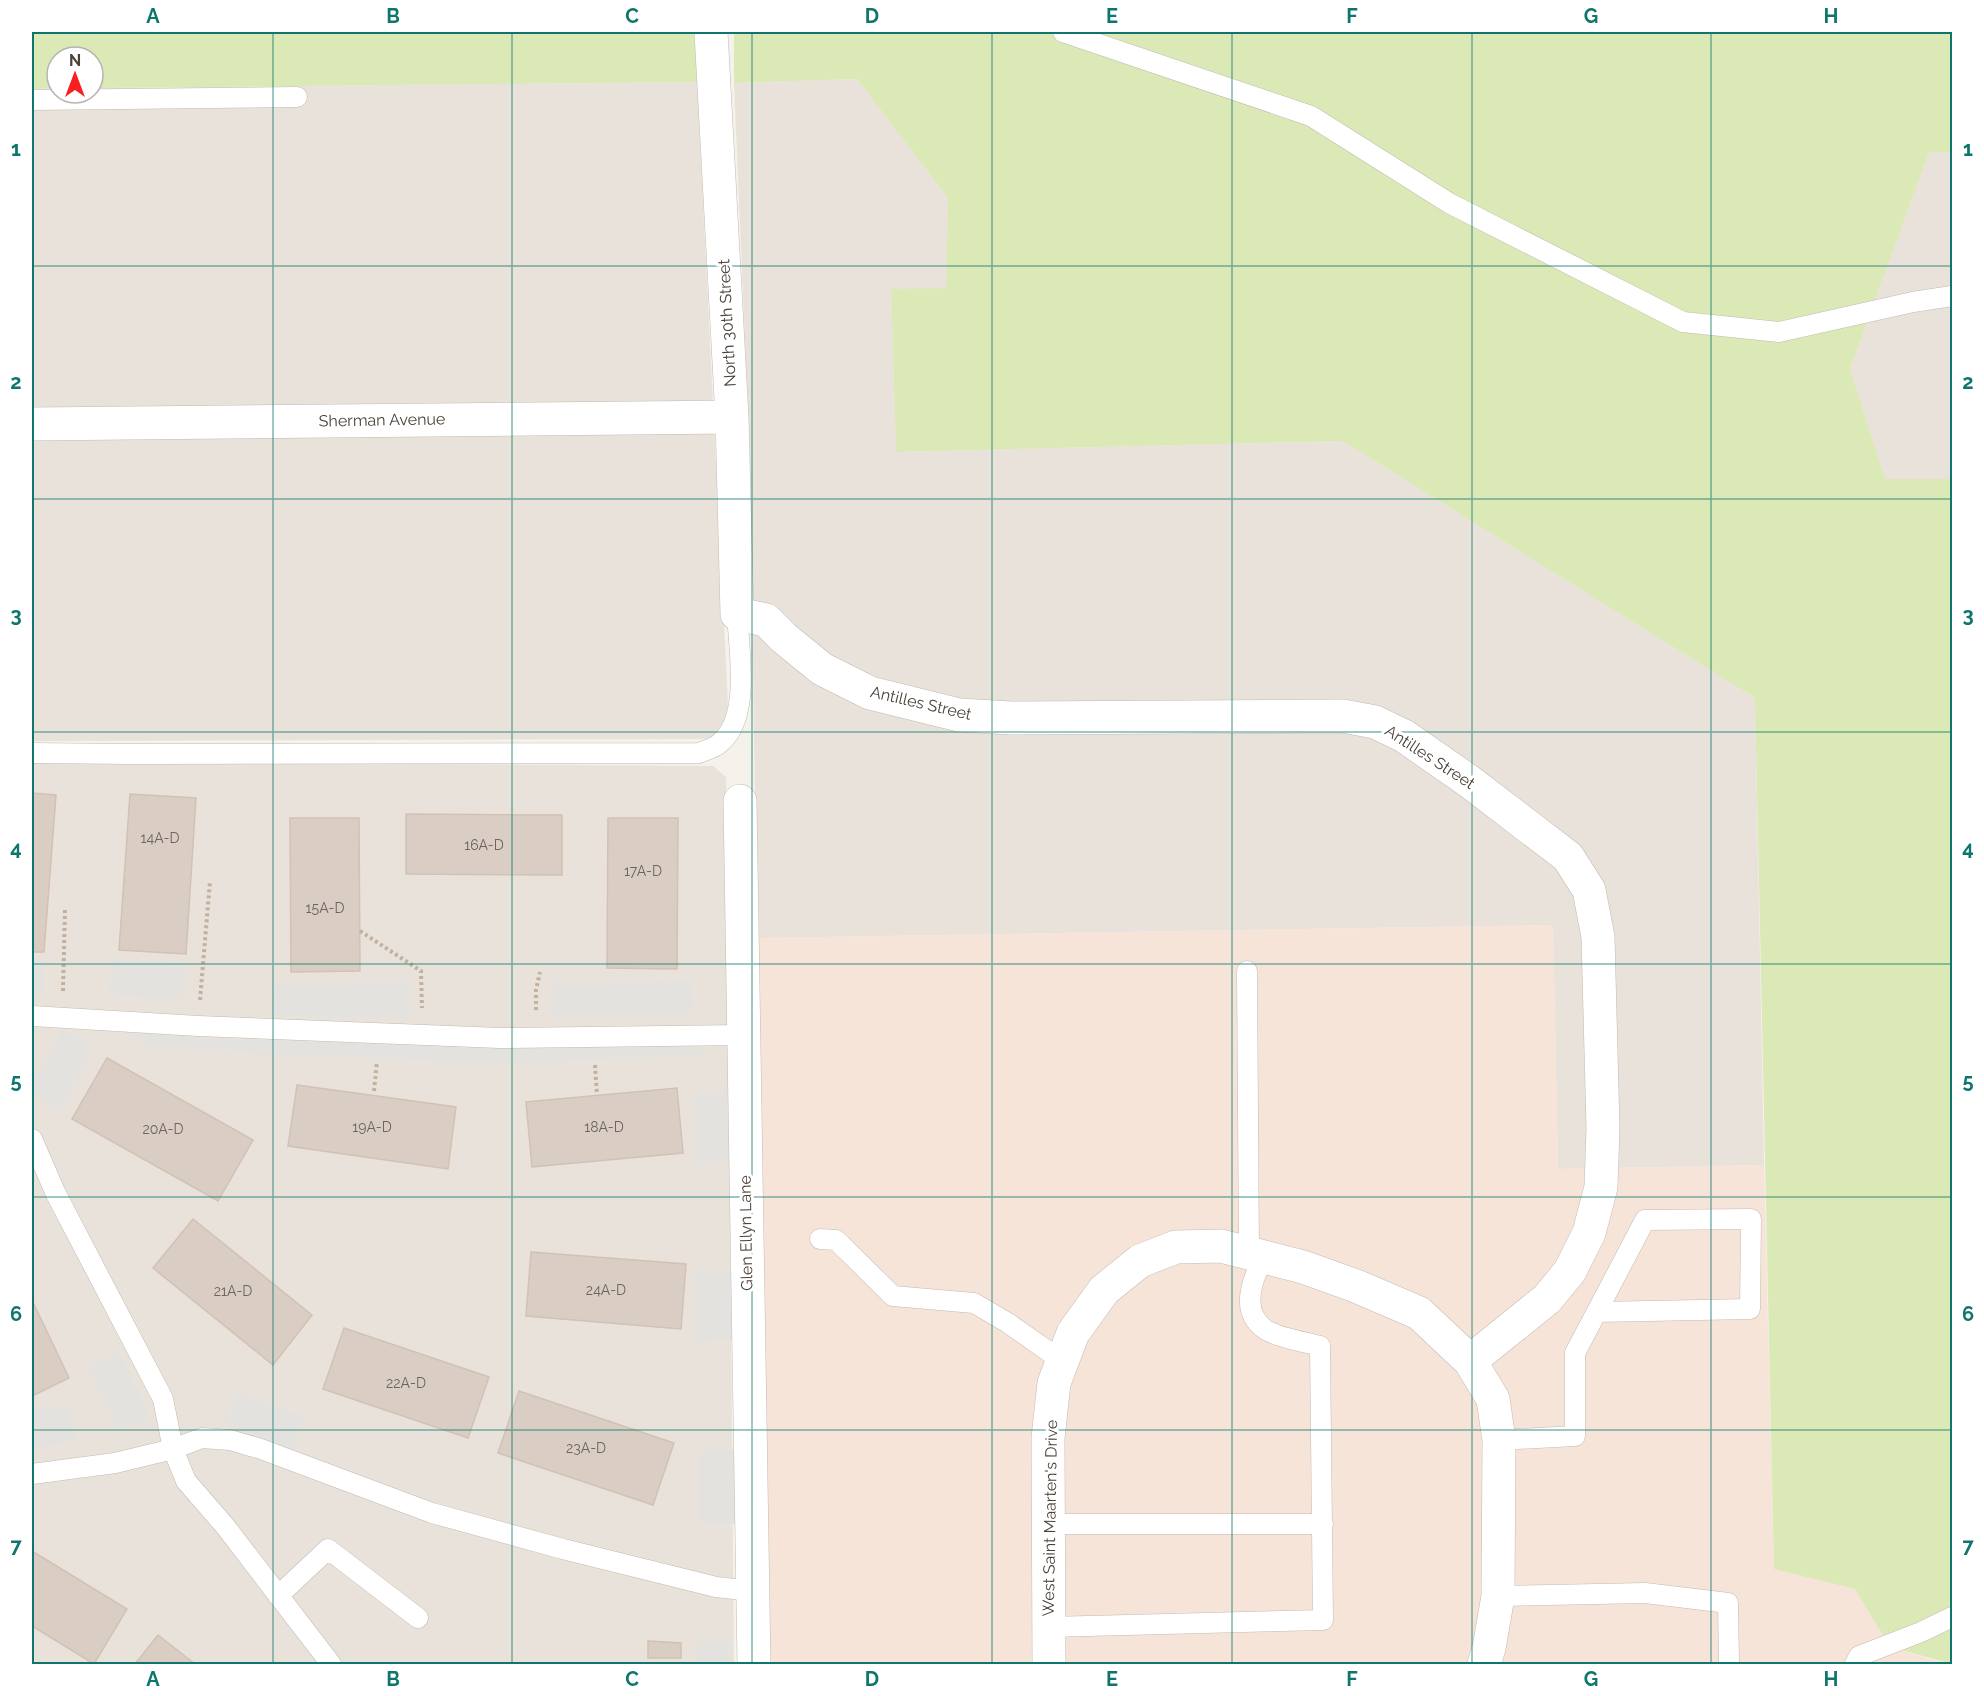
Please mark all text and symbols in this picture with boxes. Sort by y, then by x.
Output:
text: A [146,4,160,28]
text: B [386,4,400,28]
text: C [625,4,639,28]
text: D [865,4,879,28]
text: E [1106,4,1118,28]
text: F [1346,4,1358,28]
text: G [1584,4,1598,28]
text: H [1824,4,1838,28]
north arrow [45,45,105,105]
text: N [69,51,81,70]
text: 1 [11,137,21,161]
text: 1 [1963,137,1973,161]
street label: North 30th Street [714,258,740,387]
text: 2 [10,370,22,394]
text: 2 [1962,370,1974,394]
street label: Sherman Avenue [319,409,445,431]
text: 3 [10,603,22,627]
text: 3 [1962,603,1974,627]
street label: Antilles Street [869,682,974,724]
street label: Antilles Street [1382,721,1479,793]
house number: 14A-D [141,830,179,846]
text: 4 [10,836,22,860]
text: 4 [1962,836,1974,860]
house number: 16A-D [464,837,504,853]
house number: 17A-D [624,863,662,879]
house number: 15A-D [306,900,344,916]
text: 5 [10,1069,22,1093]
text: 5 [1962,1069,1974,1093]
house number: 19A-D [352,1119,392,1135]
house number: 18A-D [584,1119,624,1135]
house number: 20A-D [143,1121,183,1137]
street label: Glen Ellyn Lane [735,1175,757,1291]
house number: 24A-D [586,1282,626,1298]
house number: 21A-D [214,1283,252,1299]
text: 6 [10,1302,22,1326]
text: 6 [1962,1302,1974,1326]
house number: 22A-D [386,1375,426,1391]
street label: West Saint Maarten's Drive [1039,1420,1061,1616]
house number: 23A-D [566,1440,606,1456]
text: 7 [10,1534,22,1558]
text: 7 [1962,1534,1974,1558]
text: A [146,1667,160,1691]
text: B [386,1667,400,1691]
text: C [625,1667,639,1691]
text: D [865,1667,879,1691]
text: E [1106,1667,1118,1691]
text: F [1346,1667,1358,1691]
text: G [1584,1667,1598,1691]
text: H [1824,1667,1838,1691]

